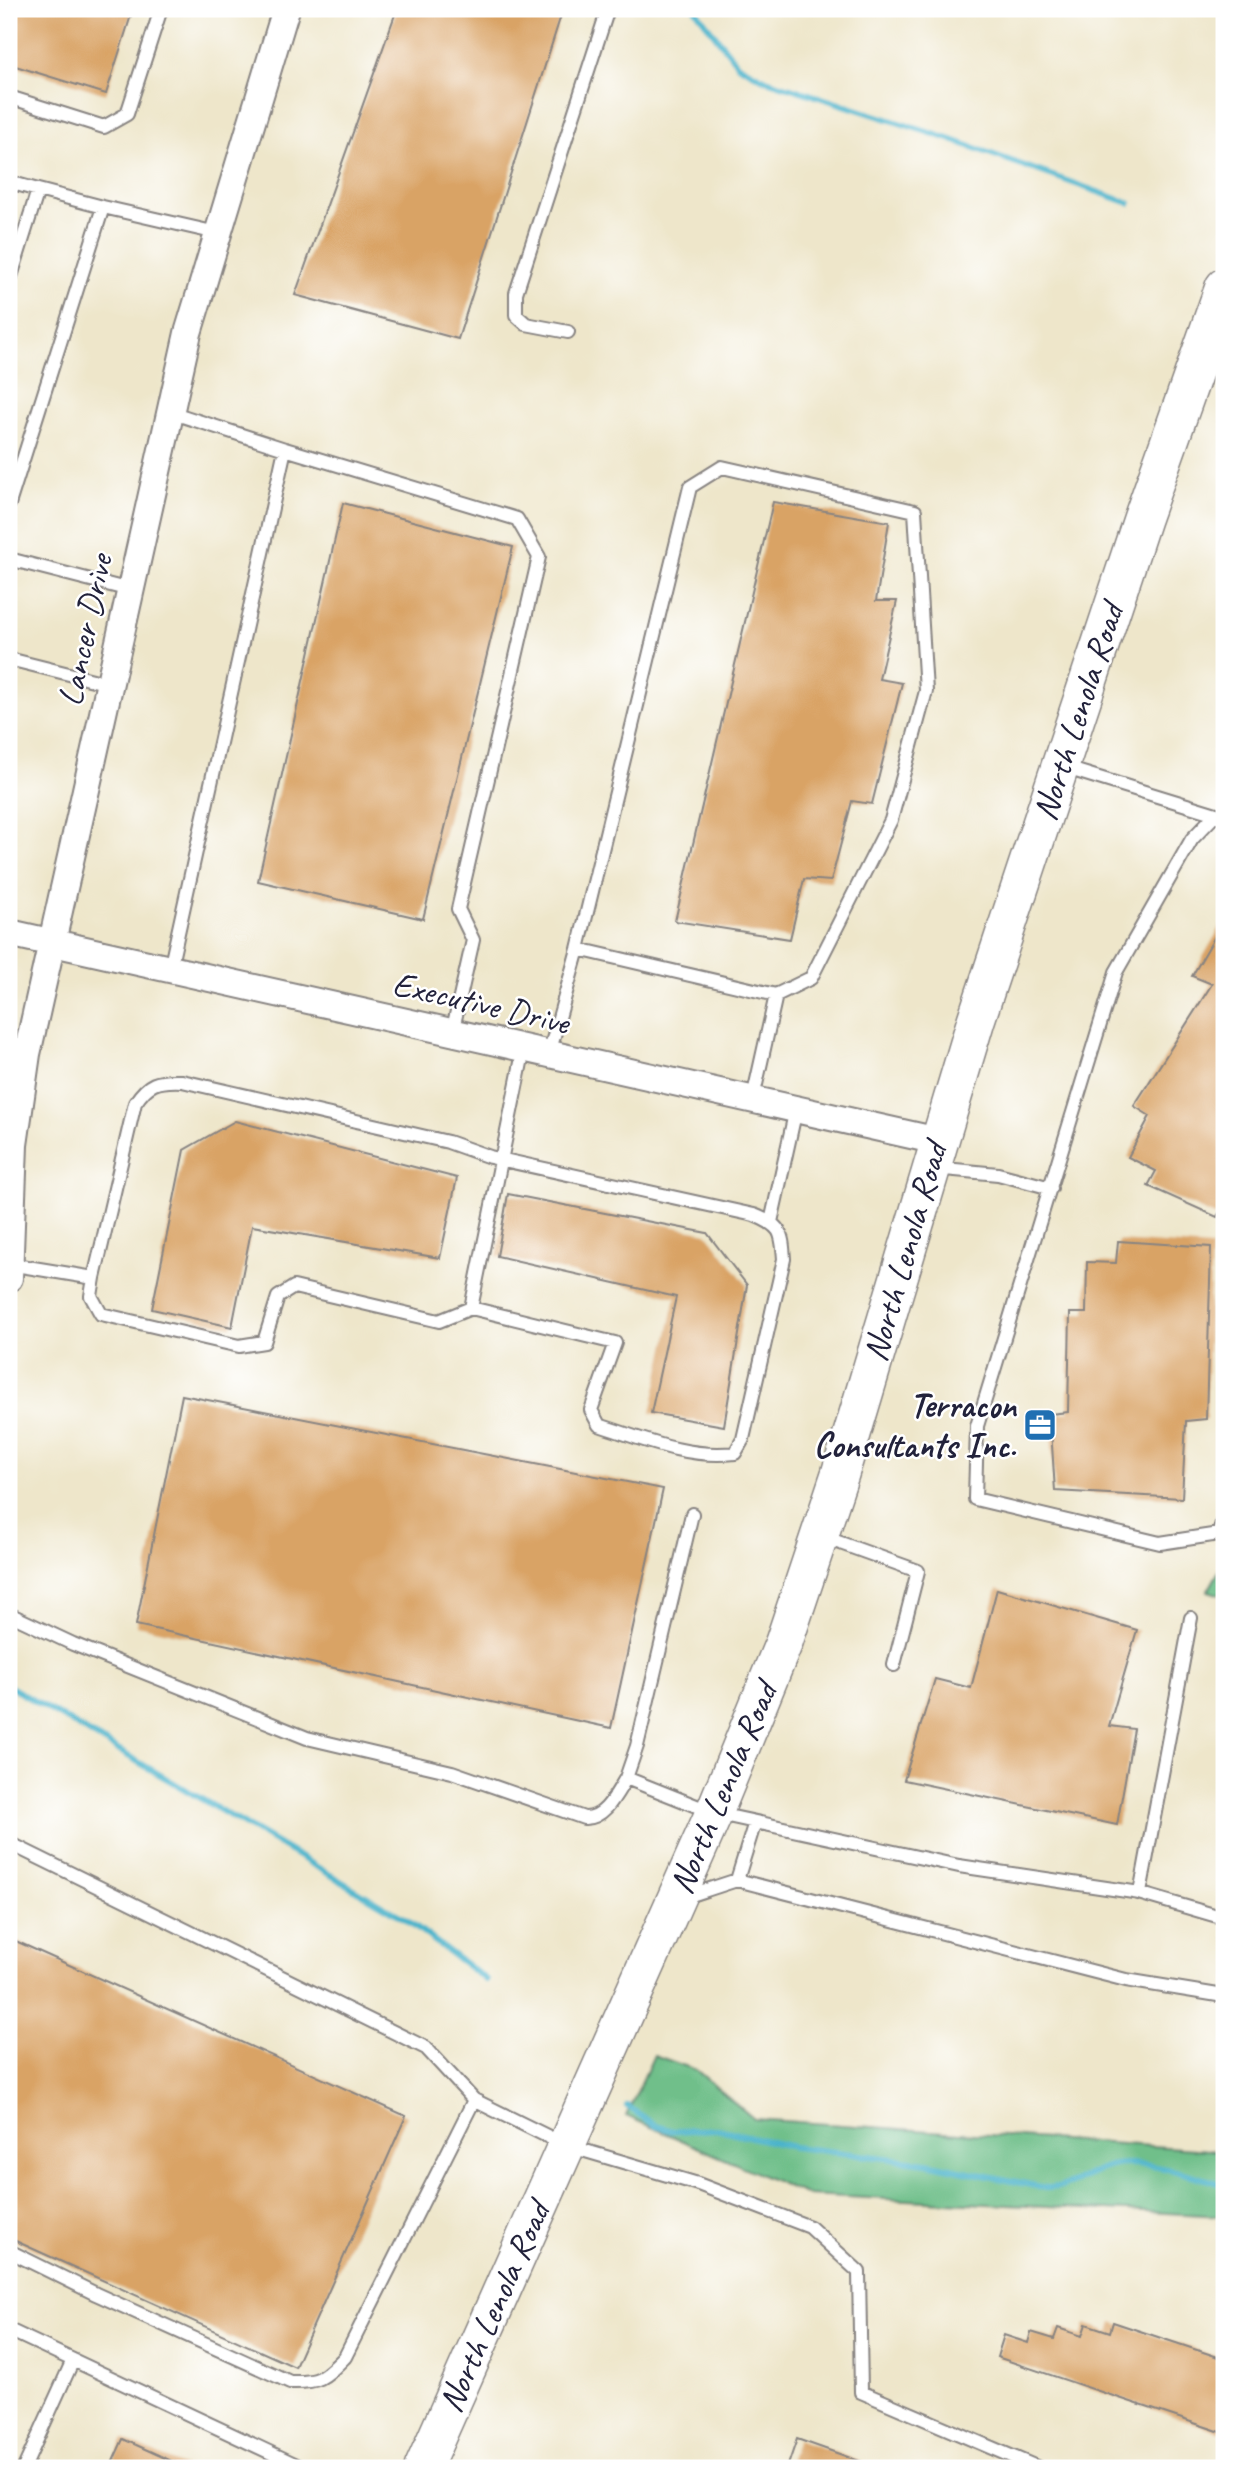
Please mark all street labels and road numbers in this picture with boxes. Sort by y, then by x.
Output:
street label: Lancer Drive [47,548,123,710]
street label: North Lenola Road [1022,593,1136,826]
street label: Executive Drive [389,961,576,1046]
street label: North Lenola Road [852,1133,959,1366]
street label: North Lenola Road [658,1671,790,1900]
street label: North Lenola Road [428,2190,562,2419]

